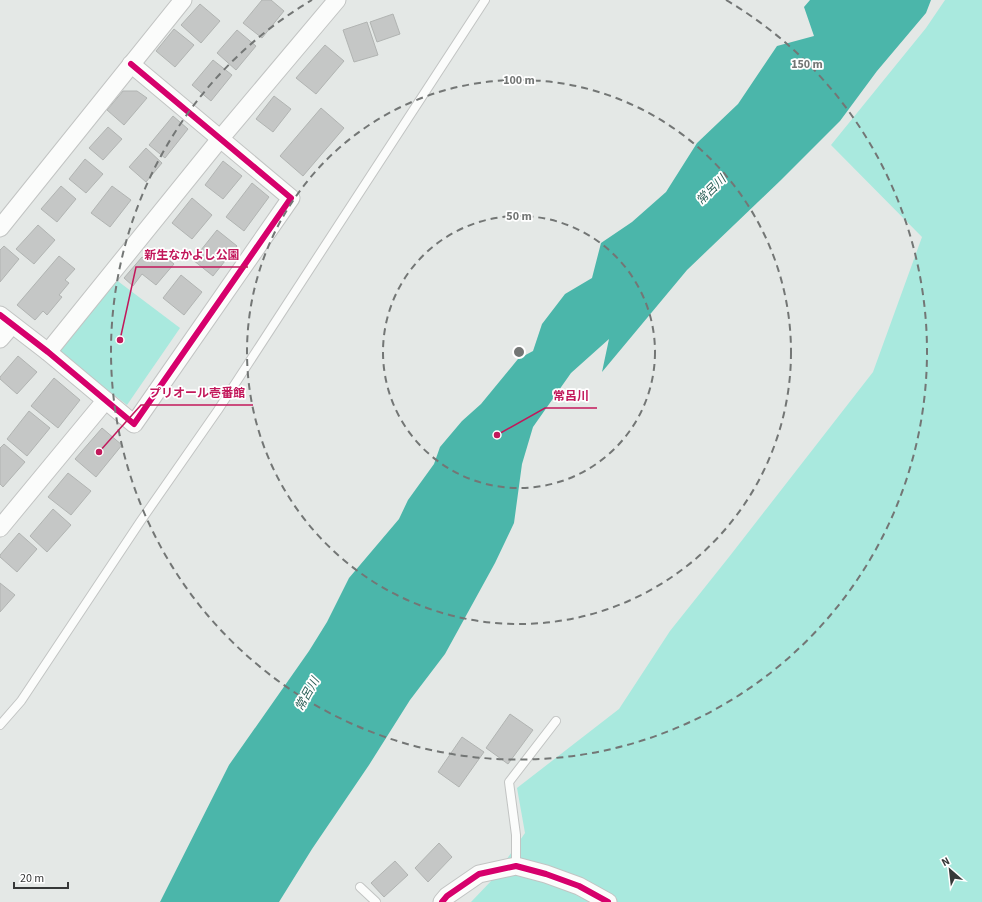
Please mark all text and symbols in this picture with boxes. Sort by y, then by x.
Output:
text: 150 m [791,56,823,73]
text: 100 m [503,72,535,89]
water label: 常呂川 [693,170,732,209]
text: 50 m [506,208,532,225]
callout: 新生なかよし公園 [136,243,248,267]
text: 新生なかよし公園 [144,247,240,264]
centre of rings [512,345,526,359]
callout: プリオール壱番館 [141,381,253,405]
callout: 常呂川 [545,384,597,408]
text: プリオール壱番館 [149,385,245,402]
text: 常呂川 [553,388,589,405]
water label: 常呂川 [291,673,325,714]
north arrow [930,850,970,890]
text: N [939,853,952,870]
scale bar [14,864,68,890]
text: 20 m [20,870,44,887]

